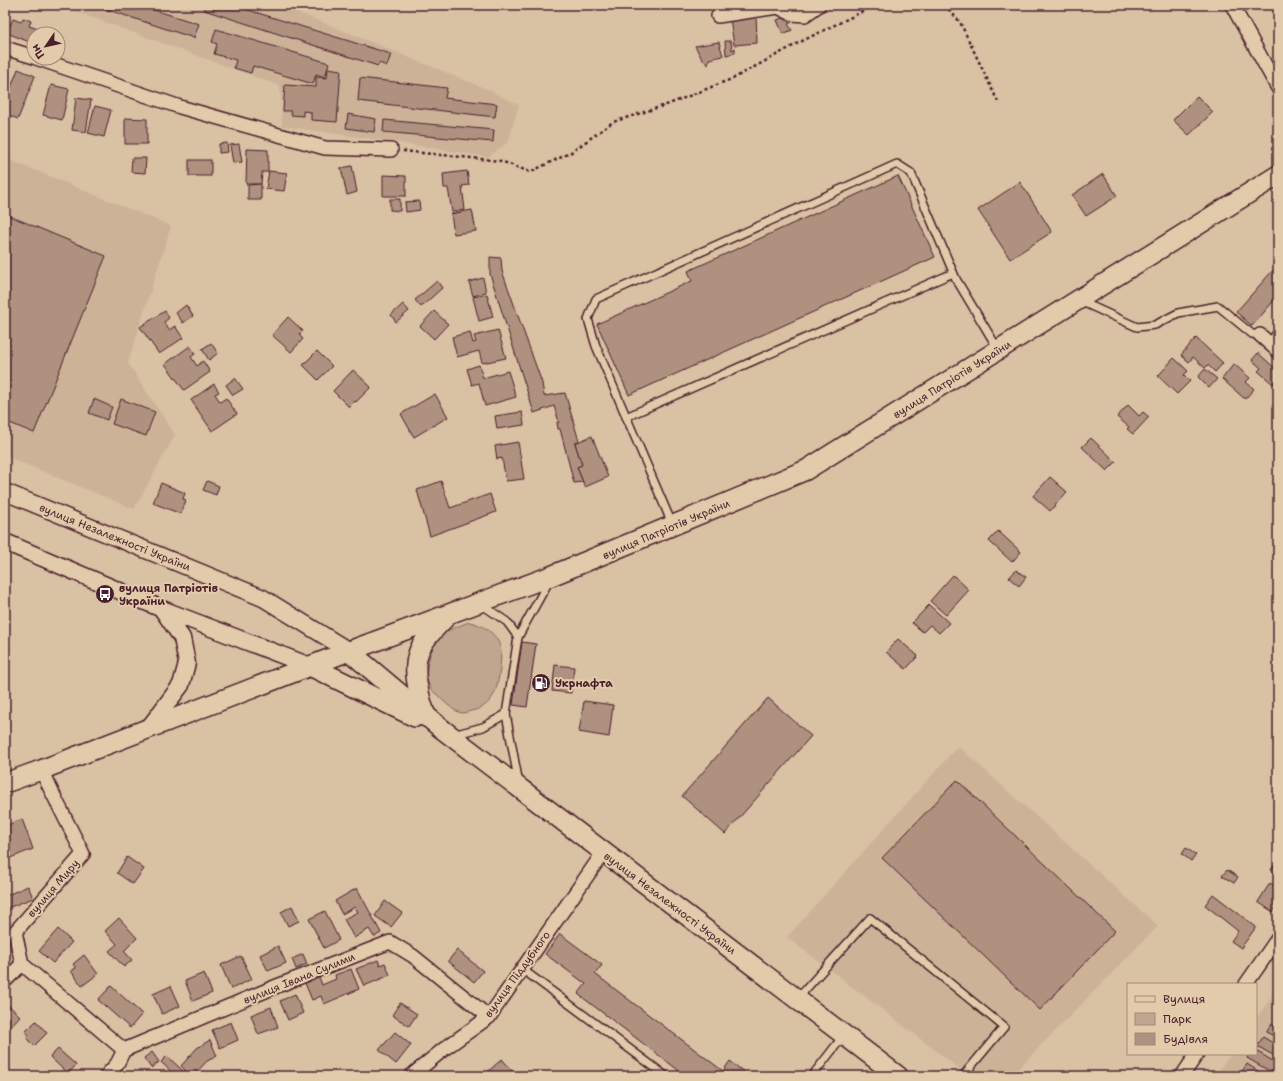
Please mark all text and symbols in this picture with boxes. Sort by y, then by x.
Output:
north arrow [26,26,66,66]
text: Пн [28,41,48,62]
street label: вулиця Патріотів України [890,337,1014,422]
street label: вулиця Патріотів України [600,496,732,563]
street label: вулиця Незалежності України [37,500,193,575]
place label: вулиця Патріотів України [119,581,218,609]
bus stop icon: вулиця Патріотів України [94,583,116,605]
fuel station icon: Укрнафта [530,672,552,694]
place label: Укрнафта [555,676,613,691]
street label: вулиця Незалежності України [601,849,739,958]
street label: вулиця Миру [24,856,83,921]
street label: вулиця Піддубного [481,928,554,1020]
street label: вулиця Івана Сулими [241,949,357,1008]
legend [1127,983,1257,1055]
text: Вулиця [1163,991,1205,1007]
text: Парк [1163,1011,1192,1027]
text: Будівля [1163,1031,1208,1047]

